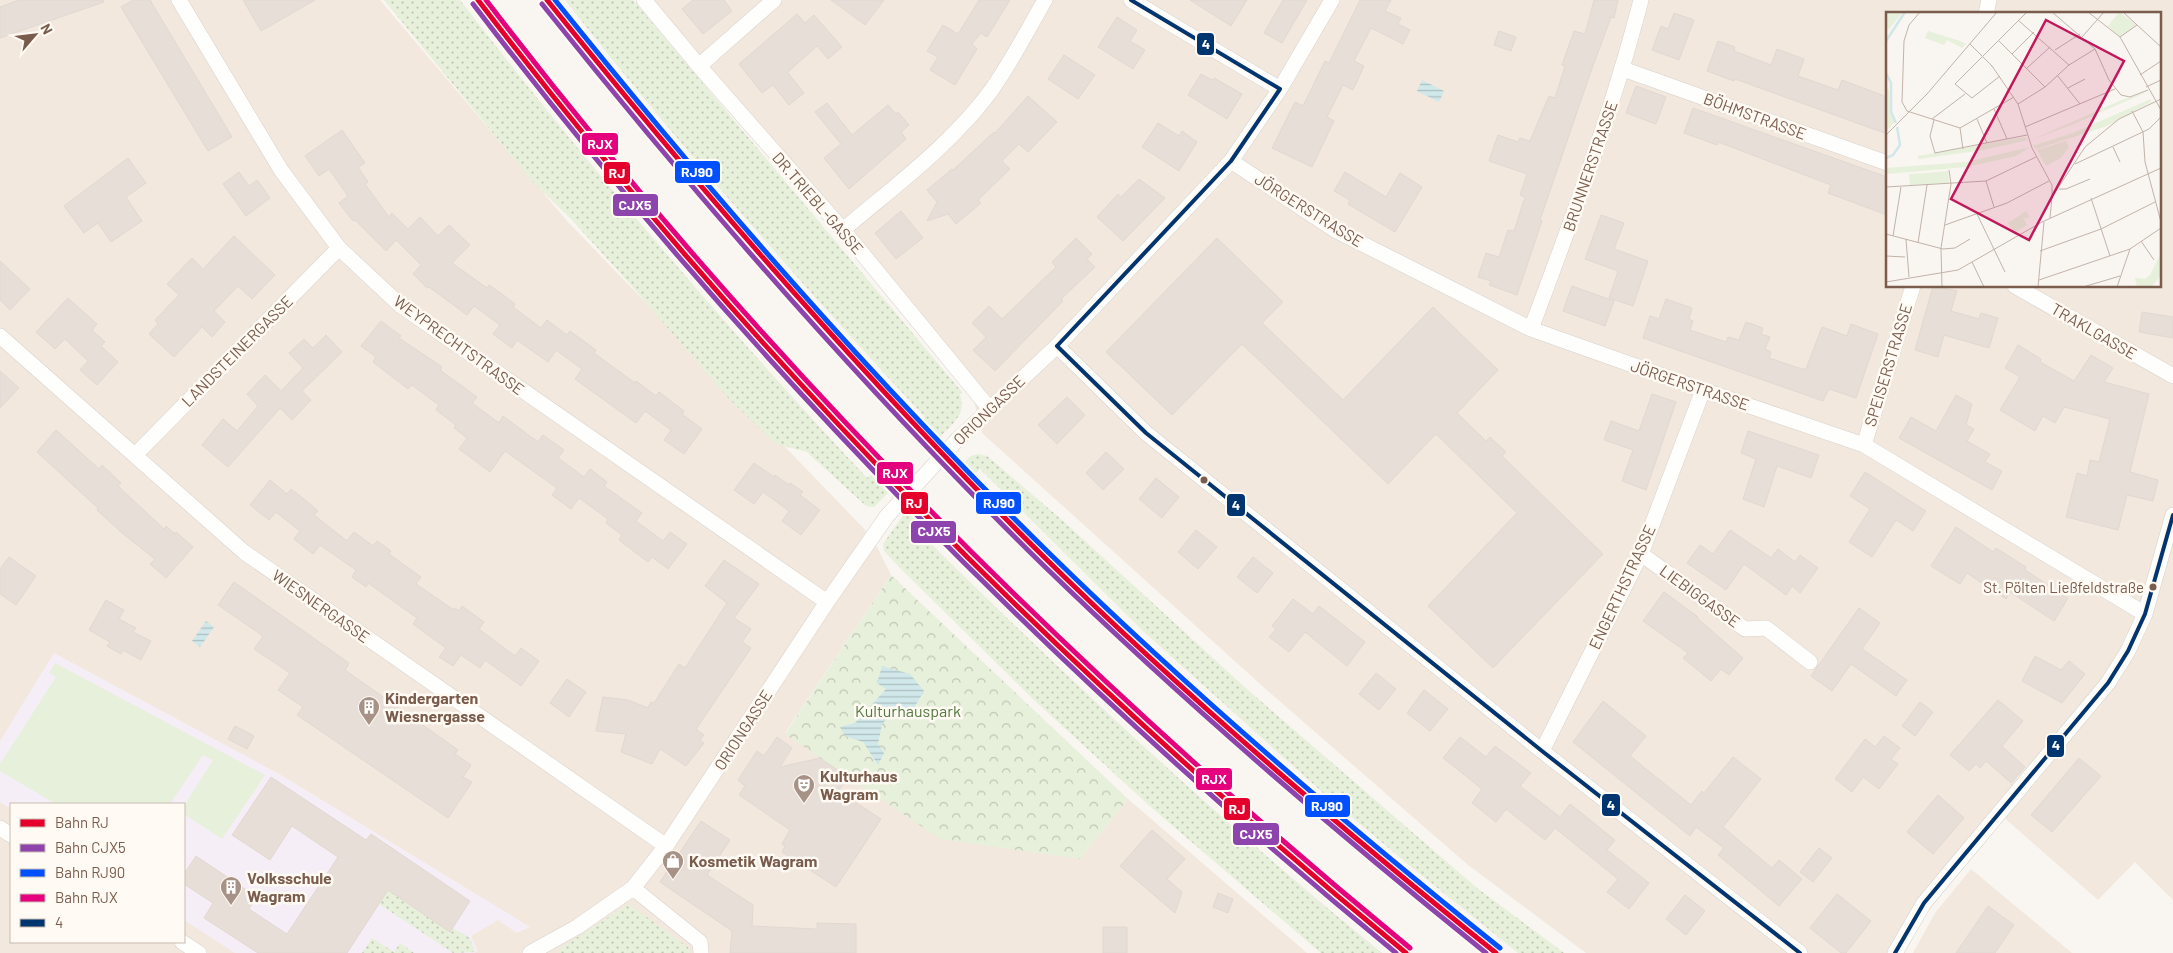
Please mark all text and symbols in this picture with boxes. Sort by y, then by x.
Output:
north arrow [10,10,60,60]
inset map [1886,12,2160,288]
text: N [37,21,57,37]
line badge: 4 [1196,32,1215,56]
text: 4 [1202,35,1210,52]
street label: BÖHMSTRASSE [1701,88,1809,143]
street label: BRUNNERSTRASSE [1558,98,1621,234]
line badge: RJX [581,132,619,156]
text: RJX [587,135,613,152]
street label: DR.TRIEBL-GASSE [769,148,868,258]
line badge: RJ90 [674,160,721,184]
line badge: RJ [603,161,631,185]
text: RJ90 [681,163,713,180]
text: RJ [609,164,625,181]
street label: JÖRGERSTRASSE [1252,169,1367,250]
line badge: CJX5 [612,193,659,217]
text: CJX5 [618,196,652,213]
street label: LANDSTEINERGASSE [177,291,296,410]
street label: WEYPRECHTSTRASSE [390,291,528,398]
street label: TRAKLGASSE [2048,299,2140,363]
street label: SPEISERSTRASSE [1860,301,1915,429]
street label: JÖRGERSTRASSE [1628,355,1752,414]
street label: ORIONGASSE [949,371,1028,448]
line badge: RJX [876,461,914,485]
text: RJX [882,464,908,481]
unlabelled marker [1199,475,1209,485]
line badge: RJ [900,491,929,515]
line badge: RJ90 [975,491,1022,515]
line badge: 4 [1226,493,1246,517]
text: RJ [906,494,922,511]
text: RJ90 [983,494,1015,511]
text: 4 [1232,496,1240,513]
line badge: CJX5 [910,520,957,544]
street label: ENGERTHSTRASSE [1584,521,1659,652]
text: CJX5 [917,522,951,539]
street label: LIEBIGGASSE [1657,560,1744,631]
street label: WIESNERGASSE [269,565,374,646]
place label: St. Pölten Ließfeldstraße [1983,578,2144,596]
marker: St. Pölten Ließfeldstraße [2148,582,2158,592]
street label: ORIONGASSE [710,686,776,773]
place label: Kindergarten Wiesnergasse [385,688,485,725]
building icon: Kindergarten Wiesnergasse [357,695,381,726]
park label: Kulturhauspark [855,701,961,720]
line badge: 4 [2046,734,2065,758]
text: 4 [2052,736,2060,753]
place label: Kulturhaus Wagram [820,766,898,803]
line badge: RJX [1195,767,1233,791]
text: RJX [1201,770,1227,787]
theatre icon: Kulturhaus Wagram [792,773,816,804]
line badge: 4 [1601,793,1621,817]
line badge: RJ90 [1304,794,1351,818]
text: 4 [1607,796,1615,813]
line badge: RJ [1223,797,1251,821]
text: RJ90 [1311,797,1343,814]
text: RJ [1229,800,1245,817]
legend [10,803,185,943]
text: Bahn RJ [55,813,109,831]
line badge: CJX5 [1232,822,1280,846]
text: CJX5 [1239,825,1273,842]
text: Bahn CJX5 [55,838,126,856]
shop icon: Kosmetik Wagram [661,849,685,880]
place label: Kosmetik Wagram [689,851,817,870]
text: Bahn RJ90 [55,863,125,881]
place label: Volksschule Wagram [247,868,332,905]
building icon: Volksschule Wagram [219,875,243,906]
text: Bahn RJX [55,888,118,906]
text: 4 [55,913,63,931]

